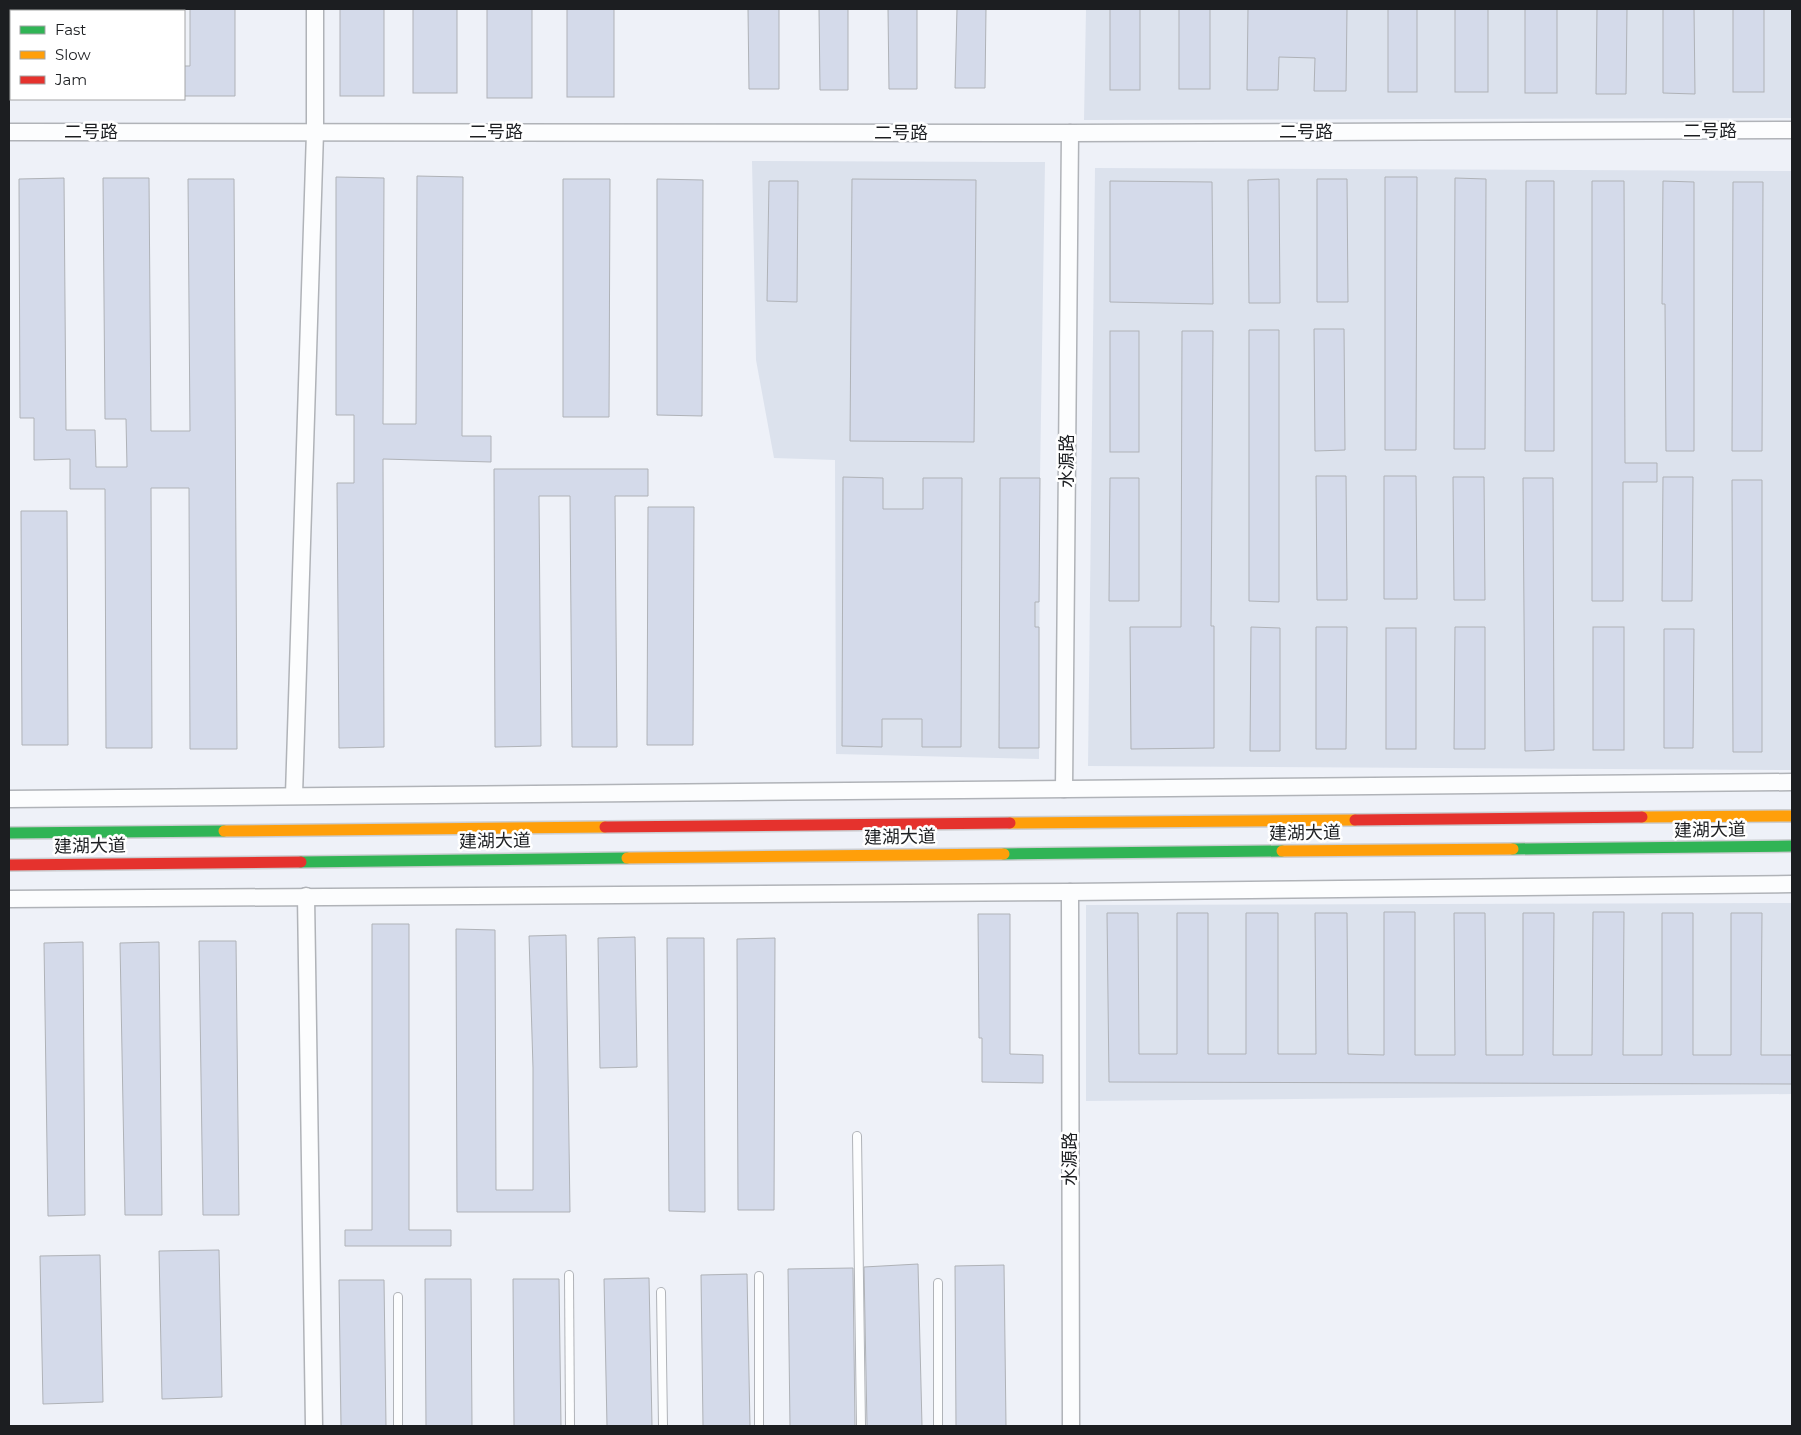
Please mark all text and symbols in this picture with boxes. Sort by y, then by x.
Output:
legend [10,10,185,100]
text: Fast [55,20,86,39]
text: Slow [55,45,91,64]
text: Jam [54,70,87,89]
street label: 二号路 [1683,120,1737,142]
street label: 二号路 [64,121,118,143]
street label: 二号路 [469,121,523,143]
street label: 二号路 [1279,121,1333,143]
street label: 二号路 [874,122,928,144]
street label: 水源路 [1056,434,1078,488]
street label: 建湖大道 [1674,818,1746,842]
street label: 建湖大道 [1269,821,1341,845]
street label: 建湖大道 [864,825,936,849]
street label: 建湖大道 [459,829,531,853]
street label: 建湖大道 [54,834,126,858]
street label: 水源路 [1059,1132,1081,1186]

